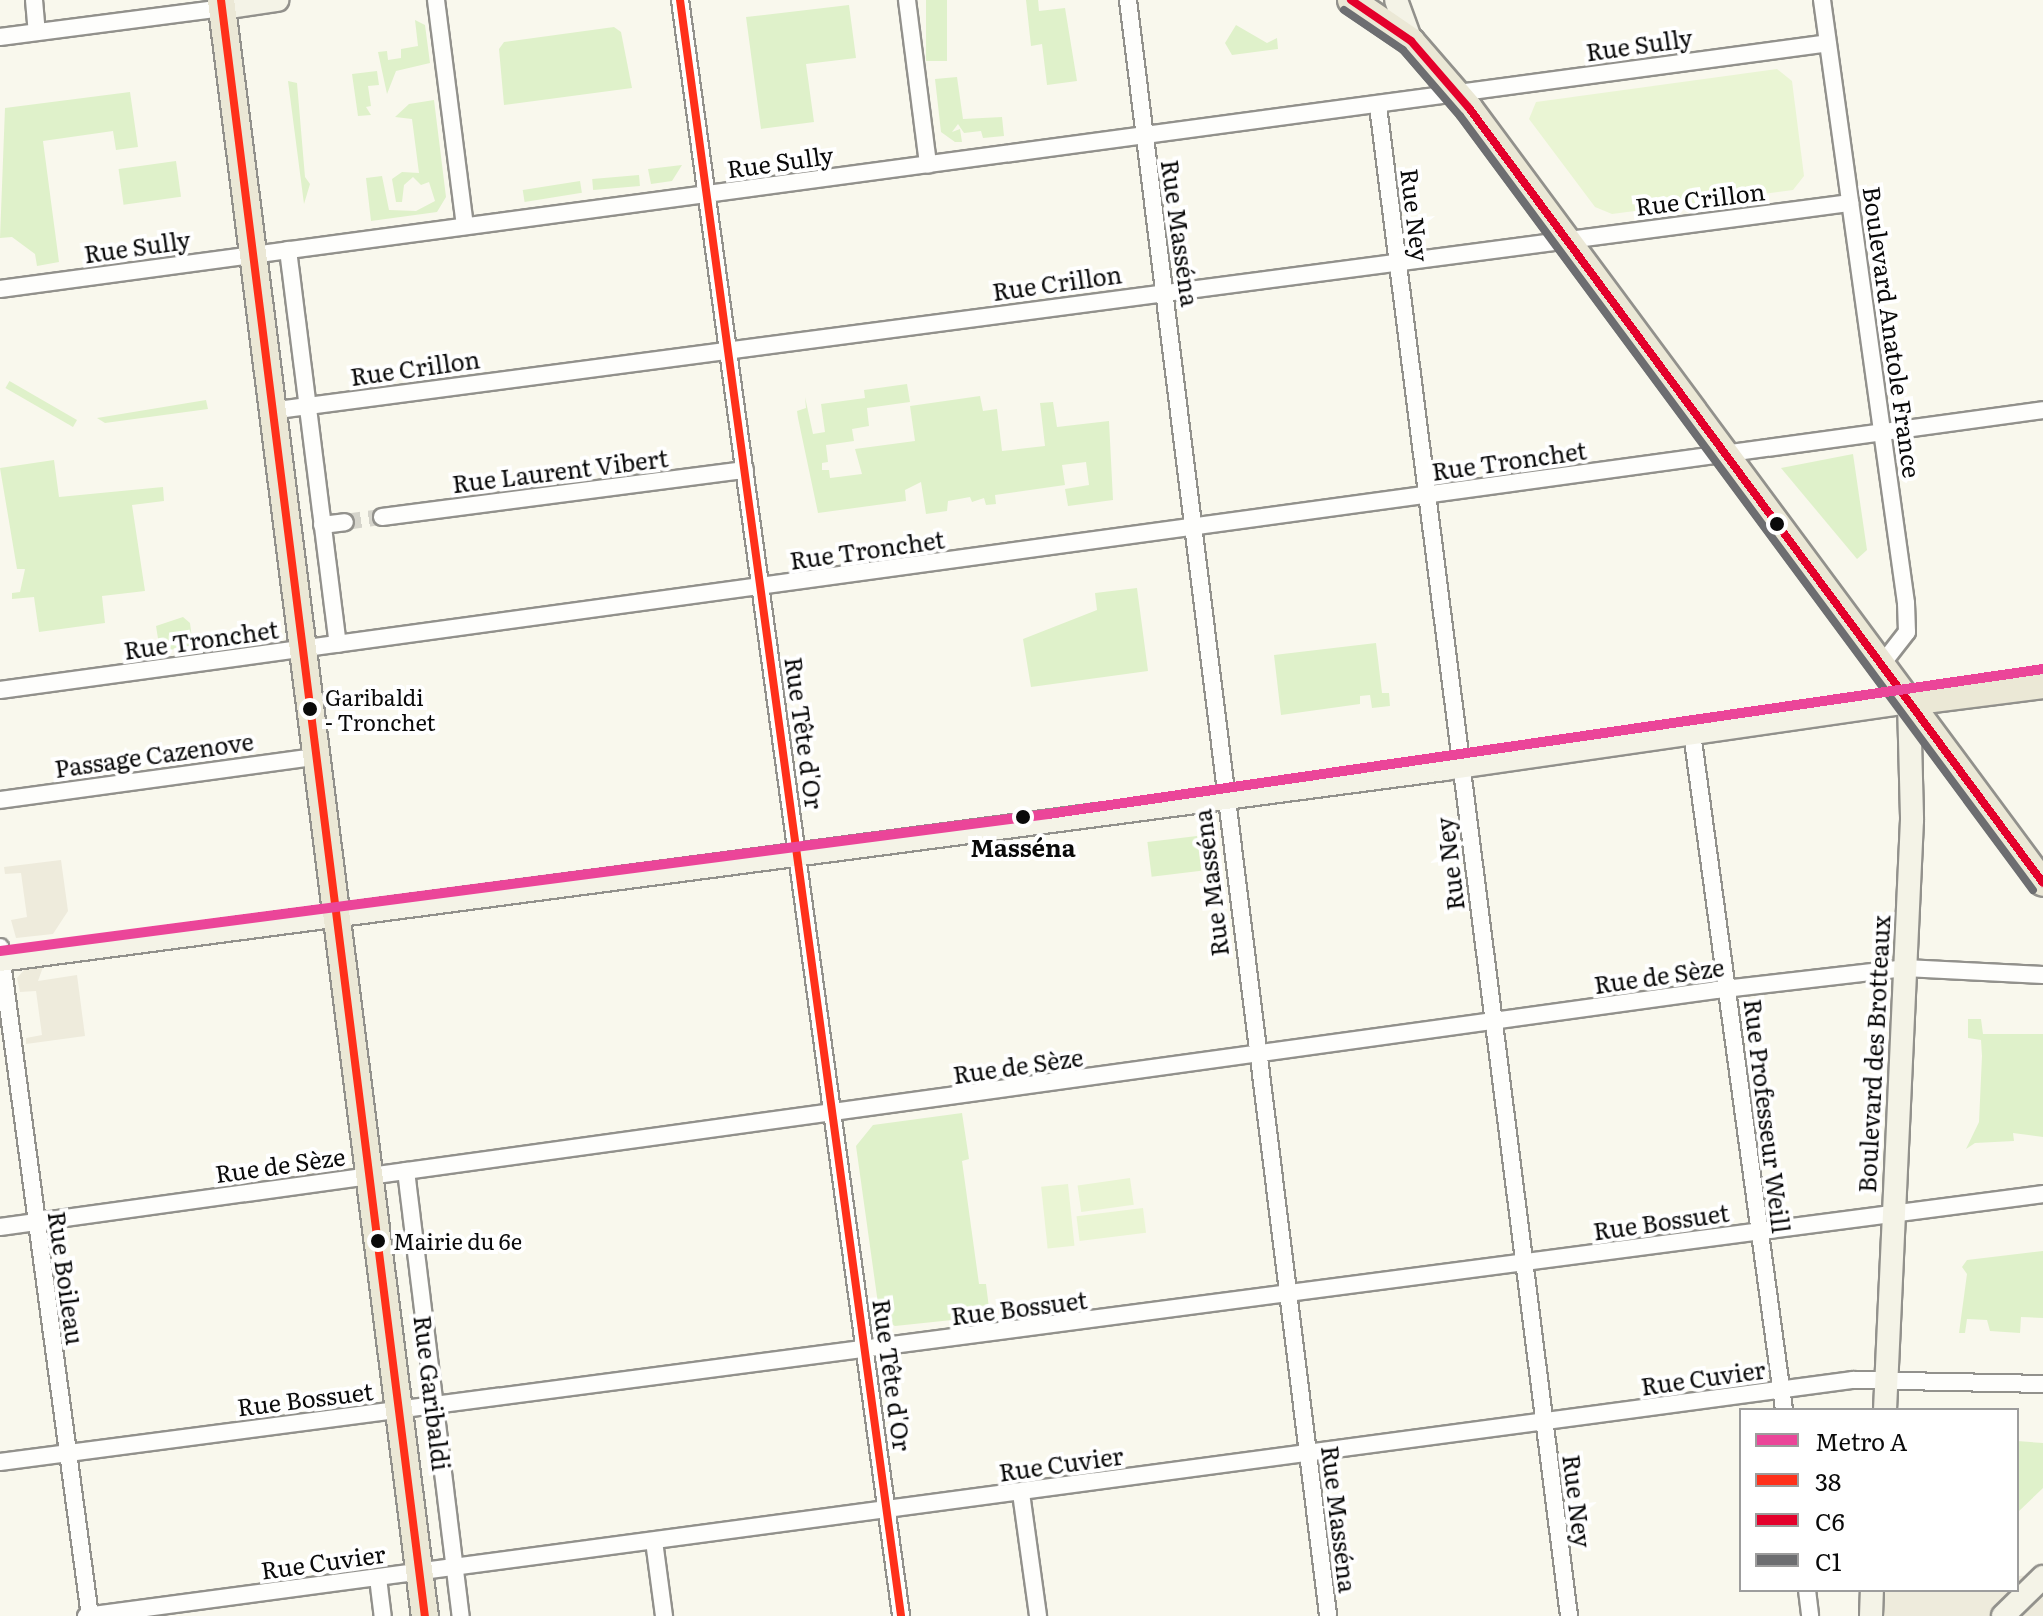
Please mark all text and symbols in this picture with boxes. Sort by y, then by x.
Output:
street label: Rue Sully [1584,22,1694,66]
street label: Rue Sully [725,139,835,183]
street label: Rue Masséna [1156,158,1206,308]
street label: Rue Ney [1396,167,1436,263]
street label: Rue Crillon [1633,176,1767,220]
street label: Boulevard Anatole France [1858,184,1928,480]
street label: Rue Sully [82,224,192,268]
street label: Rue Crillon [990,259,1124,305]
street label: Rue Crillon [348,344,482,390]
street label: Rue Tronchet [1430,435,1588,485]
street label: Rue Laurent Vibert [450,442,670,498]
unlabelled marker [1769,516,1785,532]
street label: Rue Tronchet [788,524,946,574]
street label: Rue Tronchet [122,614,280,664]
street label: Rue Tête d'Or [780,655,830,811]
place label: Garibaldi - Tronchet [325,683,435,734]
marker: Garibaldi - Tronchet [302,701,318,717]
street label: Passage Cazenove [53,726,255,782]
marker: Masséna [1011,805,1035,829]
street label: Rue Masséna [1187,808,1233,958]
street label: Rue Ney [1429,816,1469,912]
place label: Masséna [970,833,1076,861]
street label: Boulevard des Brotteaux [1851,915,1895,1193]
street label: Rue de Sèze [1592,952,1726,998]
street label: Rue Professeur Weill [1739,997,1797,1235]
street label: Rue de Sèze [951,1042,1085,1088]
street label: Rue de Sèze [213,1141,347,1187]
street label: Rue Bossuet [1591,1197,1731,1245]
street label: Rue Boileau [43,1209,91,1347]
place label: Mairie du 6e [393,1228,522,1254]
marker: Mairie du 6e [370,1233,386,1249]
street label: Rue Bossuet [949,1284,1089,1330]
street label: Rue Tête d'Or [868,1297,918,1453]
street label: Rue Garibaldi [409,1314,457,1472]
street label: Rue Cuvier [1639,1354,1767,1400]
street label: Rue Bossuet [235,1375,375,1421]
legend [1739,1408,2019,1592]
text: Metro A [1815,1423,1908,1458]
street label: Rue Cuvier [997,1440,1125,1486]
street label: Rue Masséna [1317,1444,1363,1594]
street label: Rue Ney [1558,1453,1598,1549]
text: 38 [1815,1463,1841,1498]
text: C6 [1815,1503,1845,1538]
street label: Rue Cuvier [259,1538,387,1584]
text: C1 [1815,1543,1842,1578]

